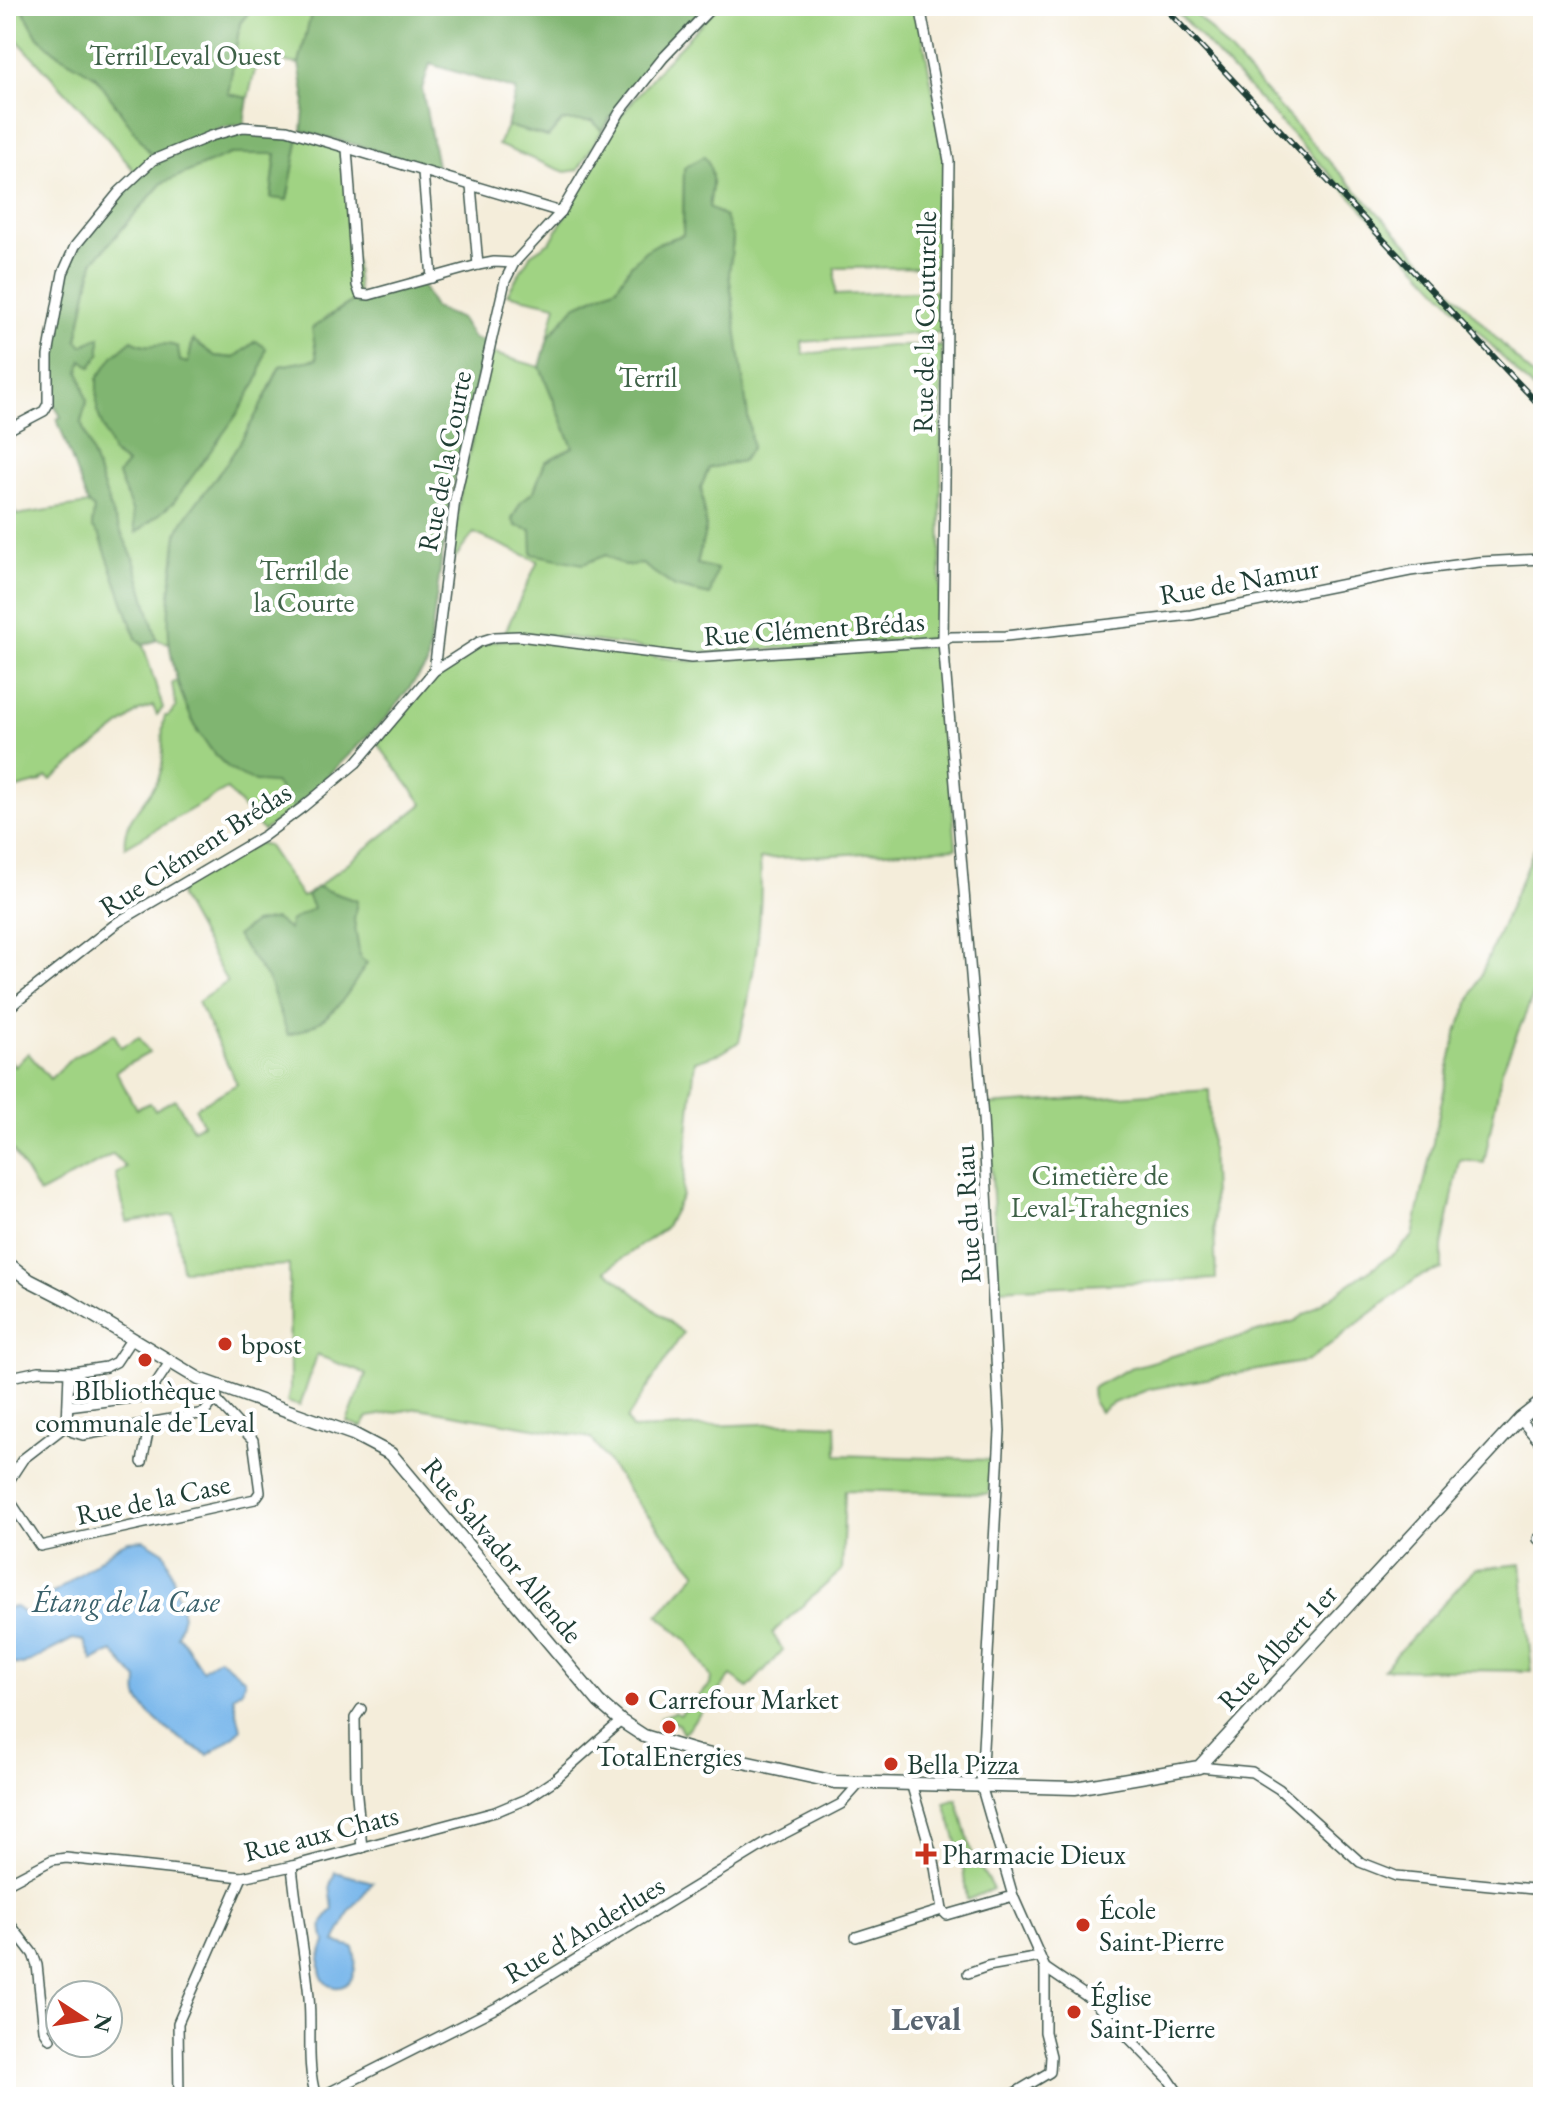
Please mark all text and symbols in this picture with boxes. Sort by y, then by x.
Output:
park label: Terril Leval Ouest [89,37,281,73]
street label: Rue de la Couturelle [904,211,944,433]
park label: Terril [618,359,678,395]
street label: Rue de la Courte [409,368,479,554]
street label: Rue de Namur [1157,549,1322,613]
park label: Terril de la Courte [253,552,355,620]
street label: Rue Clément Brédas [702,602,926,654]
street label: Rue Clément Brédas [92,774,298,924]
street label: Rue du Riau [945,1144,989,1284]
park label: Cimetière de Leval-Trahegnies [1011,1157,1189,1225]
place label: bpost [241,1326,302,1362]
marker: bpost [216,1335,234,1353]
marker: BIbliothèque communale de Leval [136,1351,154,1369]
place label: BIbliothèque communale de Leval [35,1372,255,1440]
street label: Rue Salvador Allende [415,1450,591,1650]
street label: Rue de la Case [73,1465,233,1533]
street label: Rue Albert 1er [1209,1576,1345,1718]
water label: Étang de la Case [31,1582,221,1621]
place label: Carrefour Market [648,1681,839,1717]
marker: Carrefour Market [623,1690,641,1708]
marker: TotalEnergies [660,1718,678,1736]
place label: TotalEnergies [596,1738,742,1774]
place label: Bella Pizza [907,1746,1020,1782]
marker: Bella Pizza [882,1755,900,1773]
street label: Rue aux Chats [240,1796,402,1870]
place label: Pharmacie Dieux [942,1836,1126,1872]
marker: Pharmacie Dieux [917,1845,935,1863]
street label: Rue d'Anderlues [497,1867,671,1991]
place label: École Saint-Pierre [1099,1891,1224,1959]
marker: École Saint-Pierre [1074,1916,1092,1934]
place label: Église Saint-Pierre [1090,1978,1215,2046]
north arrow [44,1979,124,2059]
district label: Leval [891,1998,961,2040]
marker: Église Saint-Pierre [1065,2003,1083,2021]
text: N [87,2011,119,2035]

